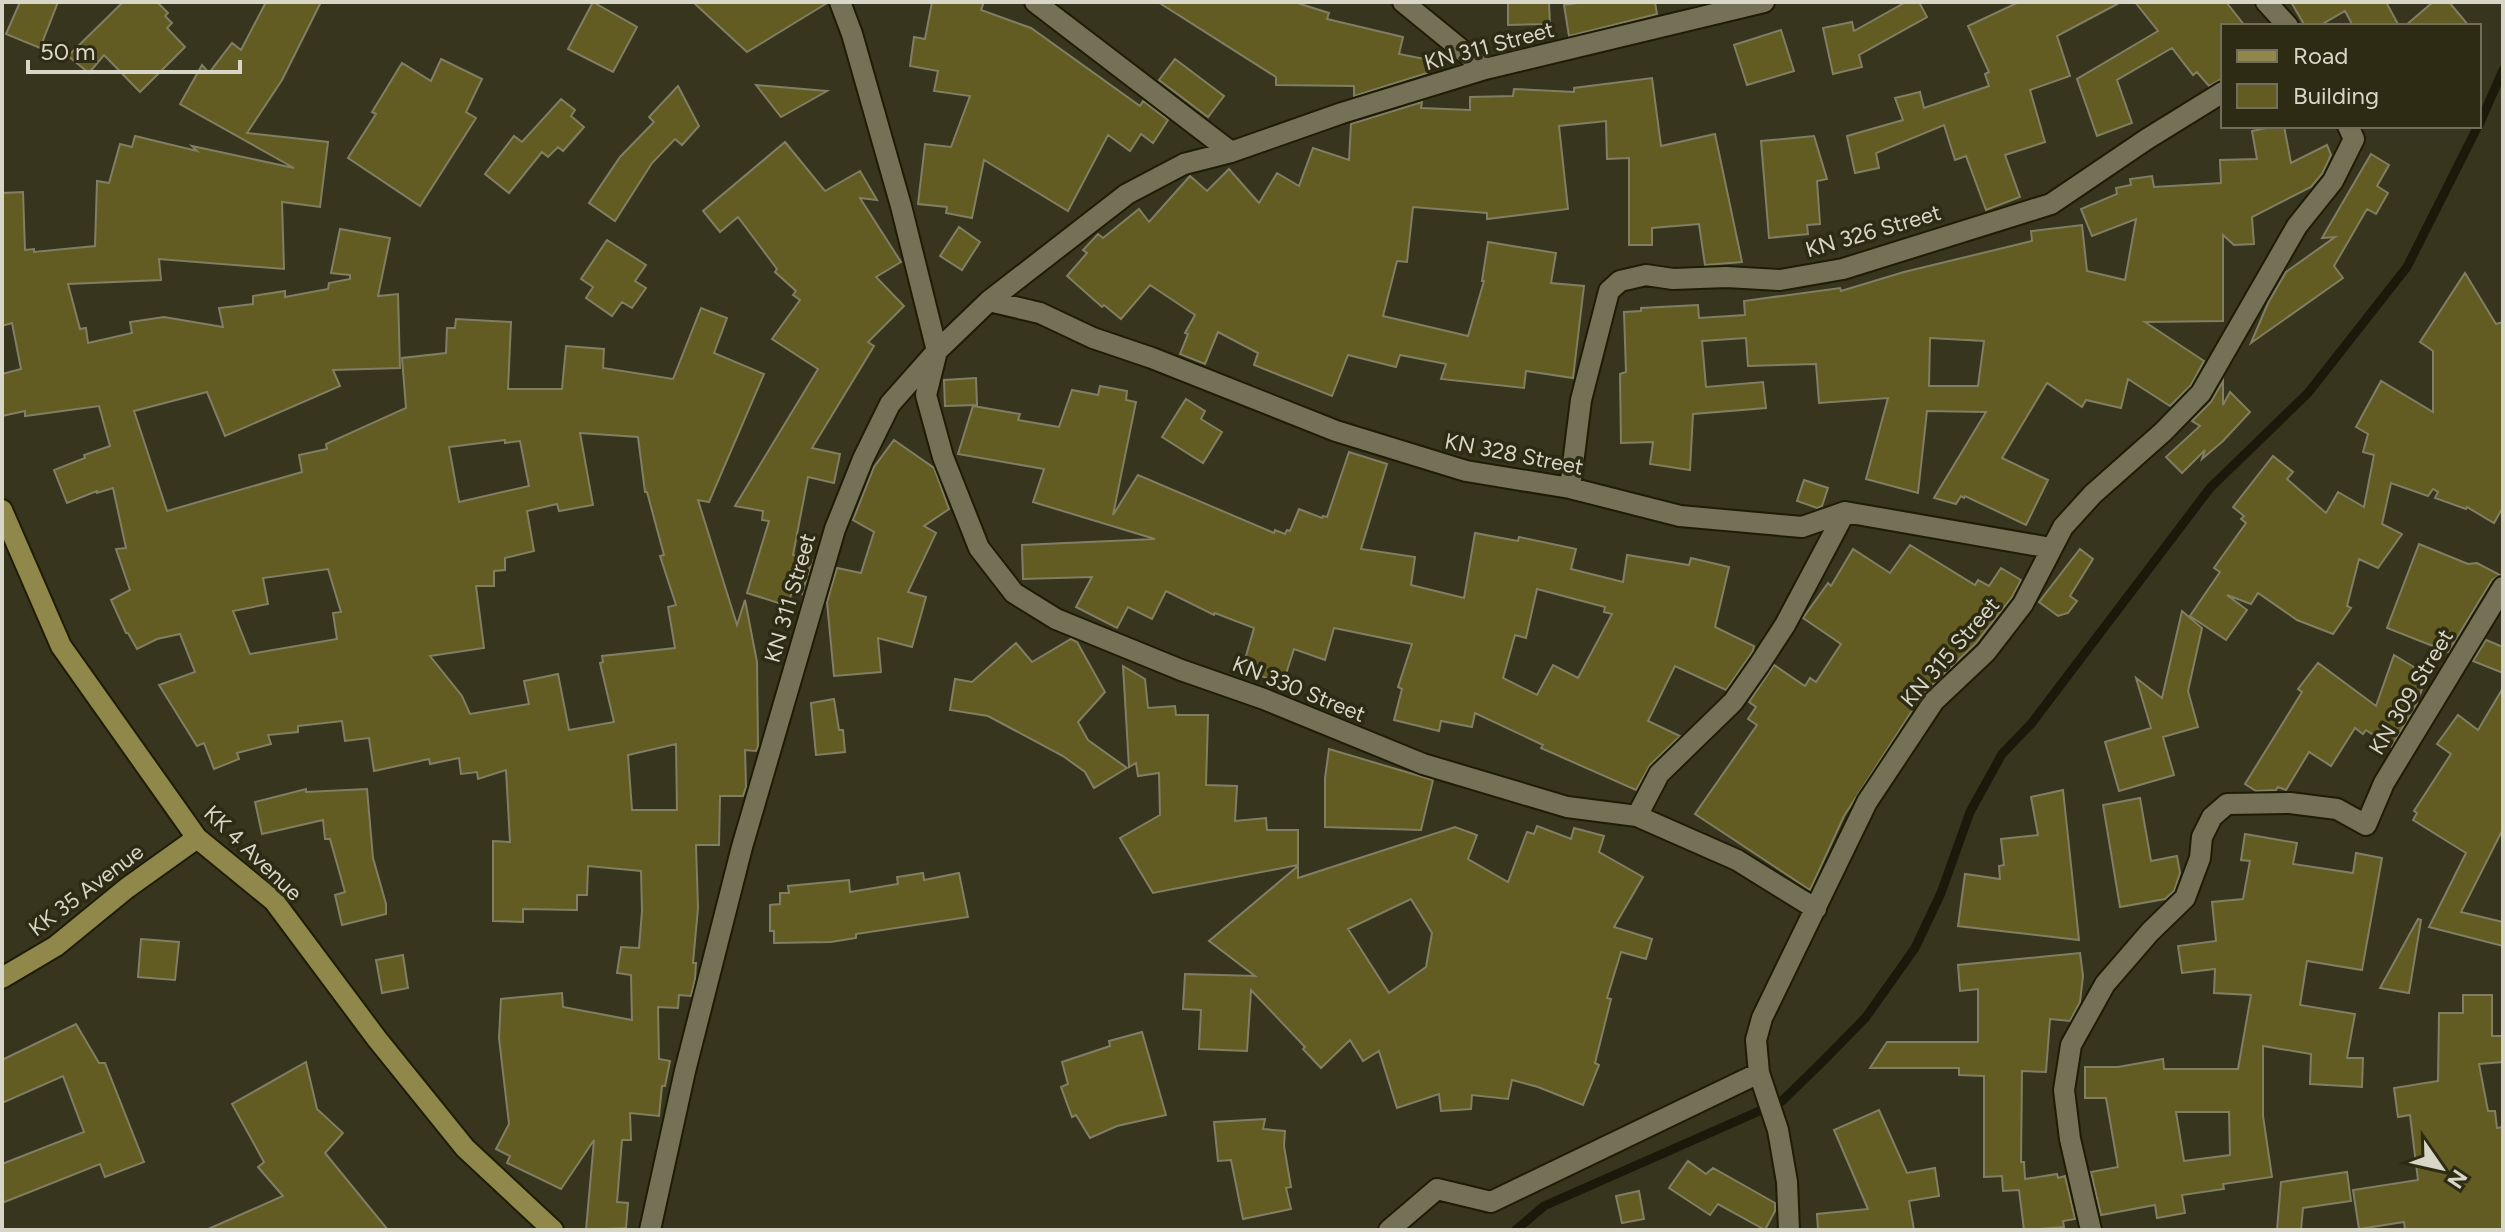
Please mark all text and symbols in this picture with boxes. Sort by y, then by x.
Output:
street label: KN 311 Street [1421,16,1557,76]
scale bar [28,24,240,74]
legend [2221,24,2481,128]
text: 50 m [40,37,96,66]
text: Road [2293,41,2348,70]
text: Building [2293,81,2379,110]
street label: KN 326 Street [1802,199,1944,263]
street label: KN 328 Street [1442,427,1586,481]
street label: KN 311 Street [759,530,821,666]
street label: KN 315 Street [1895,592,2005,712]
street label: KN 309 Street [2363,624,2459,760]
street label: KN 330 Street [1229,650,1369,728]
street label: KK 4 Avenue [198,800,308,906]
street label: KK 35 Avenue [23,838,149,942]
north arrow [2401,1128,2481,1208]
text: N [2441,1164,2473,1194]

